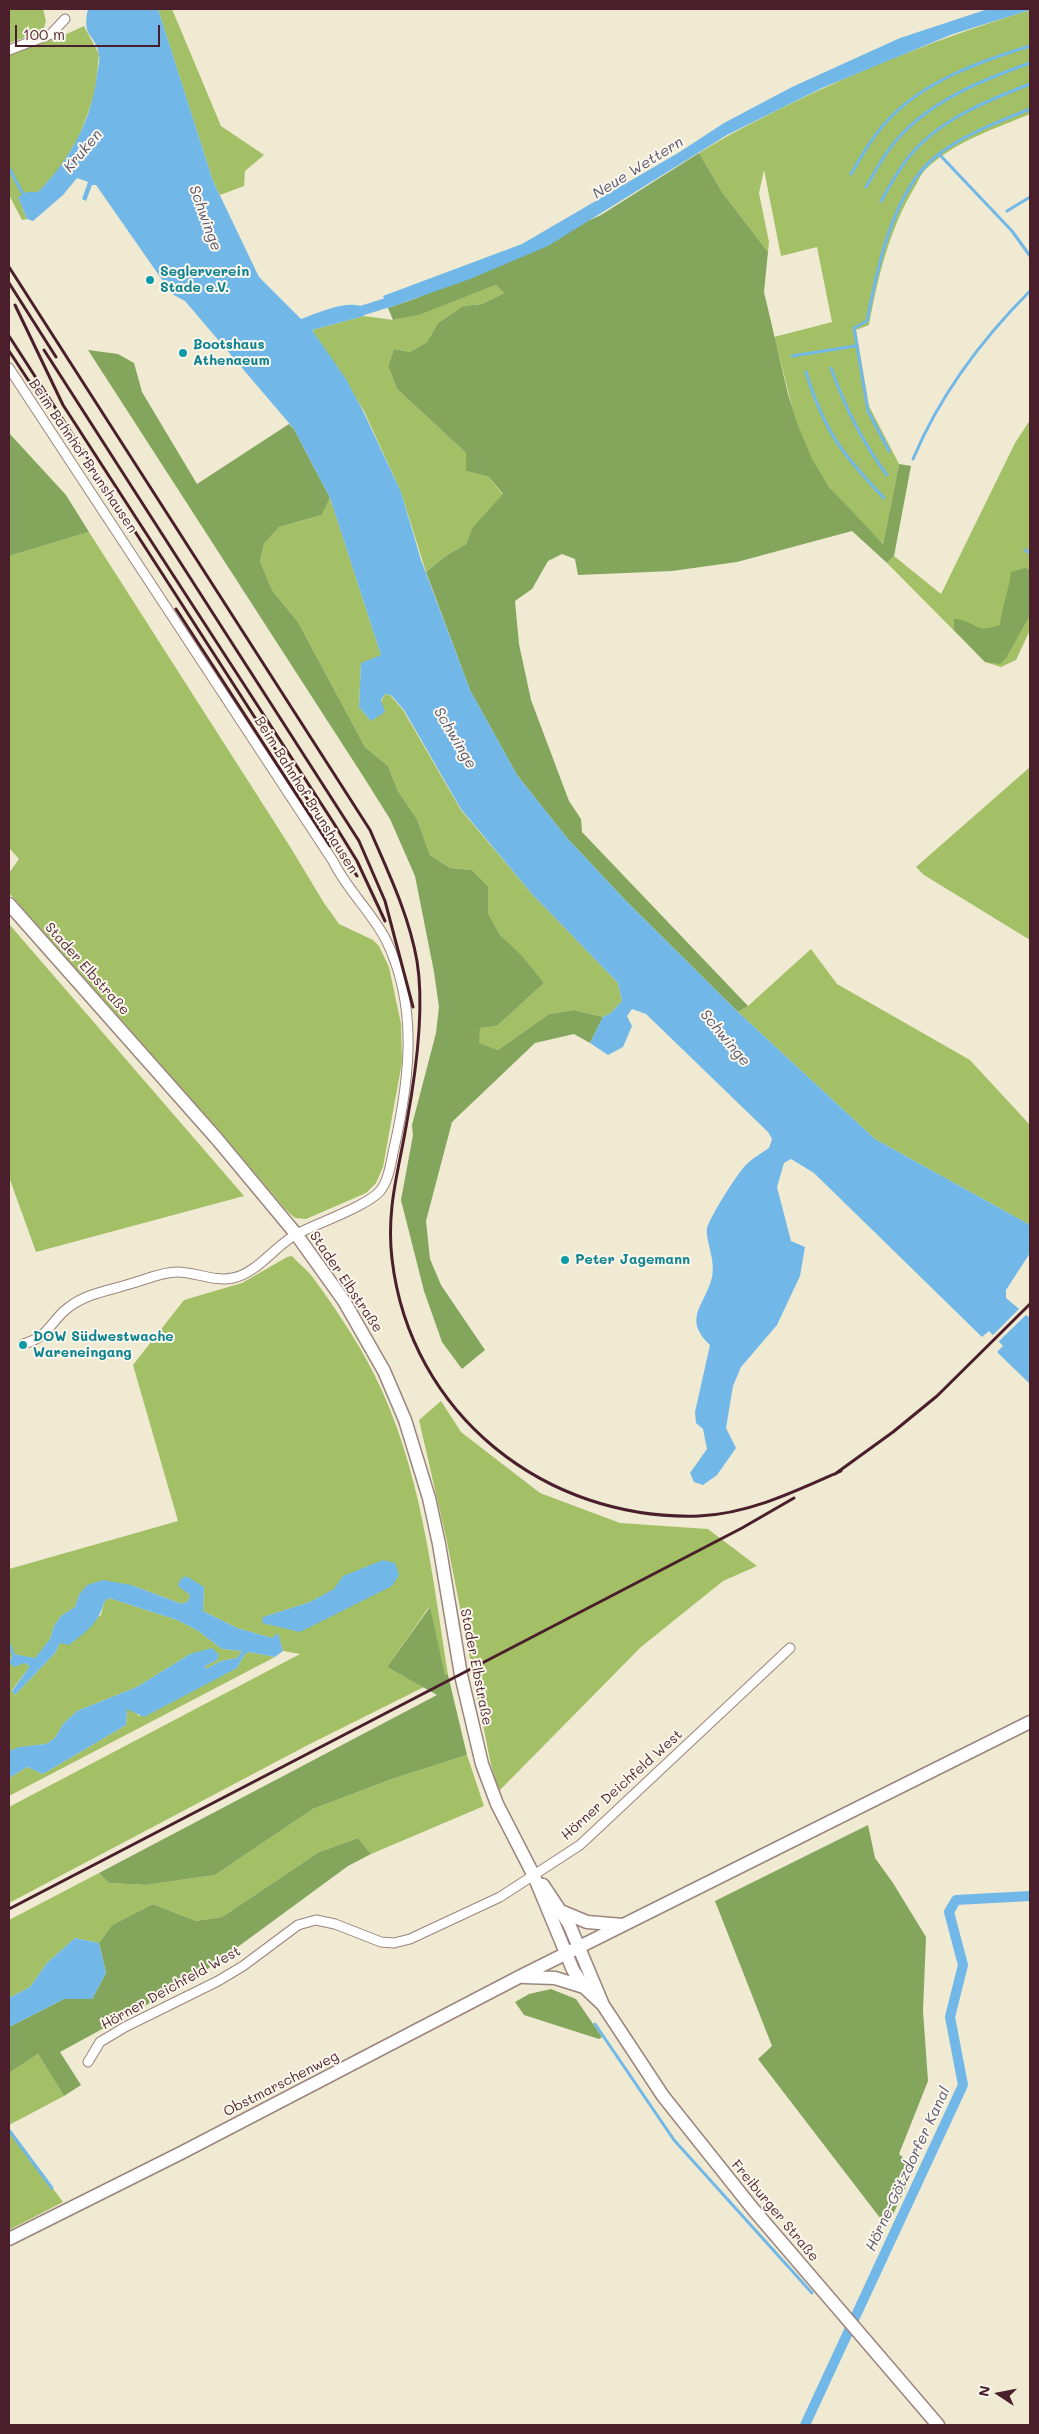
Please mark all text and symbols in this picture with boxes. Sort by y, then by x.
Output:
scale bar [18,15,162,47]
text: 100 m [23,24,65,44]
water label: Kruken [60,126,106,176]
water label: Neue Wettern [589,133,687,203]
water label: Schwinge [185,183,225,253]
place label: Seglerverein Stade e.V. [160,264,249,296]
marker: Seglerverein Stade e.V. [144,274,156,286]
place label: Bootshaus Athenaeum [193,337,270,370]
marker: Bootshaus Athenaeum [177,347,189,359]
street label: Beim Bahnhof Brunshausen [25,376,141,536]
water label: Schwinge [430,704,480,772]
street label: Beim Bahnhof Brunshausen [251,713,361,877]
street label: Stader Elbstraße [41,919,133,1019]
water label: Schwinge [696,1006,754,1070]
street label: Stader Elbstraße [306,1228,386,1336]
place label: Peter Jagemann [575,1252,690,1268]
marker: Peter Jagemann [559,1254,571,1266]
place label: DOW Südwestwache Wareneingang [33,1329,174,1361]
marker: DOW Südwestwache Wareneingang [17,1339,29,1351]
street label: Stader Elbstraße [456,1607,496,1727]
street label: Hörner Deichfeld West [558,1726,686,1844]
street label: Hörner Deichfeld West [98,1943,244,2033]
street label: Obstmarschenweg [221,2048,341,2120]
water label: Hörne-Götzdorfer Kanal [862,2084,954,2254]
street label: Freiburger Straße [728,2157,822,2265]
north arrow [974,2369,1024,2419]
text: N [973,2384,994,2398]

